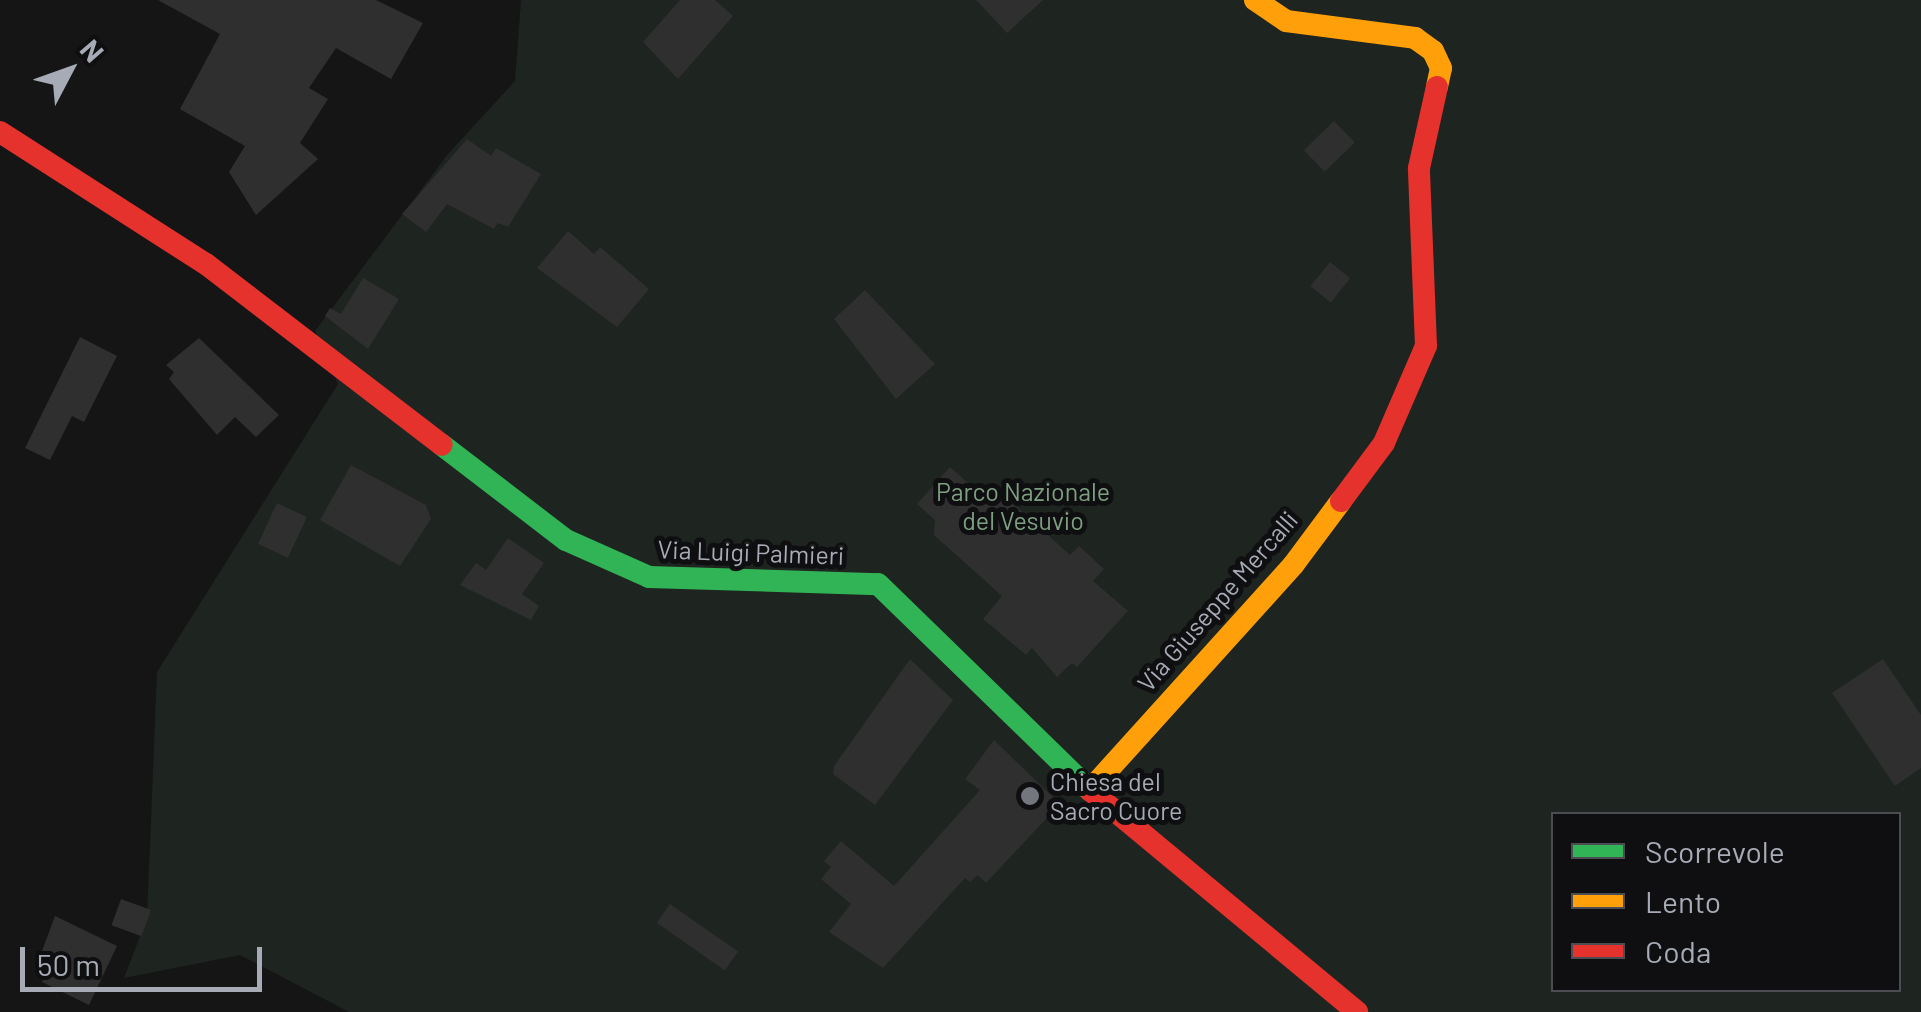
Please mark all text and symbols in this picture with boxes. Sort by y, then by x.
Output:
north arrow [20,20,120,120]
text: N [74,32,112,68]
park label: Parco Nazionale del Vesuvio [936,477,1110,536]
street label: Via Giuseppe Mercalli [1131,505,1303,697]
street label: Via Luigi Palmieri [657,534,845,570]
place label: Chiesa del Sacro Cuore [1050,767,1182,826]
marker: Chiesa del Sacro Cuore [1019,785,1041,807]
legend [1551,812,1901,992]
text: Scorrevole [1645,833,1785,869]
text: Lento [1645,883,1721,919]
scale bar [25,927,268,989]
text: Coda [1645,933,1711,969]
text: 50 m [37,946,100,982]

